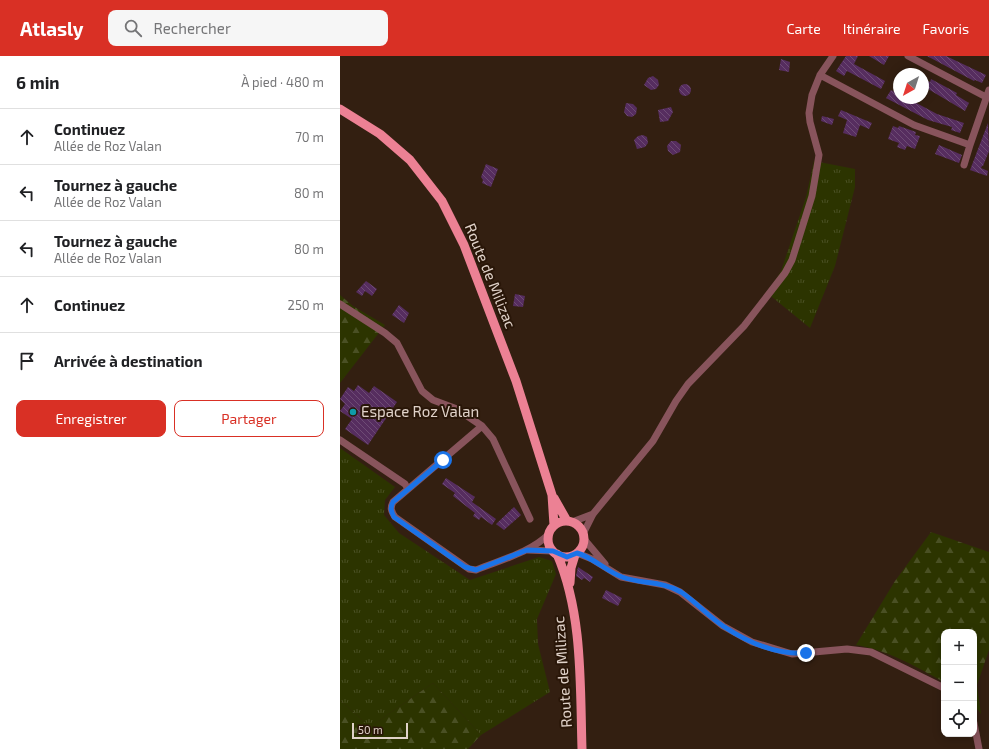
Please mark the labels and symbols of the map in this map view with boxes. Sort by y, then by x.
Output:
north arrow [893,68,929,104]
street label: Route de Milizac [462,220,520,331]
place label: Espace Roz Valan [361,402,479,420]
marker: Espace Roz Valan [348,407,358,417]
route start [434,451,452,469]
street label: Route de Milizac [549,616,575,728]
route end [797,644,815,662]
scale bar [352,721,408,740]

